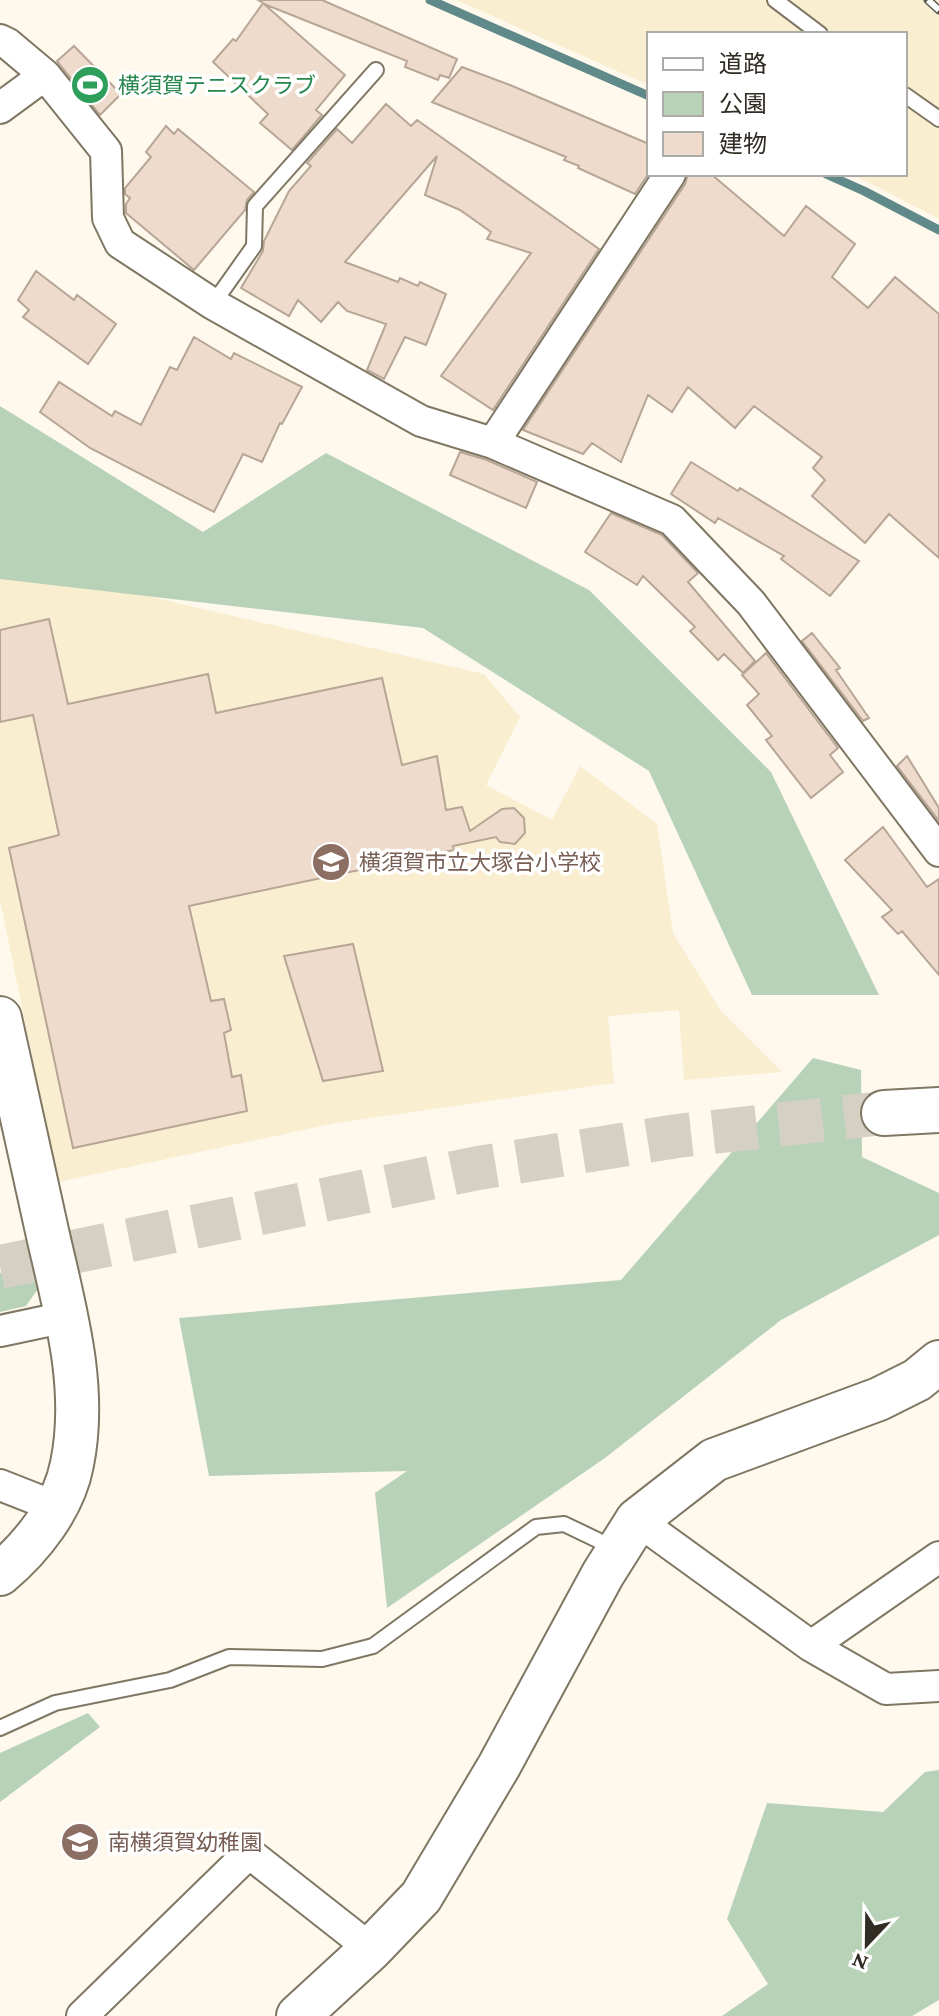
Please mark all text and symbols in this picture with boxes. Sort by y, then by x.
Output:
legend [647,32,907,176]
text: 道路 [719,50,767,77]
sports icon: 横須賀テニスクラブ [69,64,111,106]
place label: 横須賀テニスクラブ [118,73,316,98]
text: 公園 [719,90,767,117]
text: 建物 [719,130,767,157]
school or university icon: 横須賀市立大塚台小学校 [310,841,352,883]
place label: 横須賀市立大塚台小学校 [359,850,601,875]
school or university icon: 南横須賀幼稚園 [59,1821,101,1863]
place label: 南横須賀幼稚園 [108,1830,262,1855]
north arrow [827,1904,907,1984]
text: N [848,1948,871,1976]

